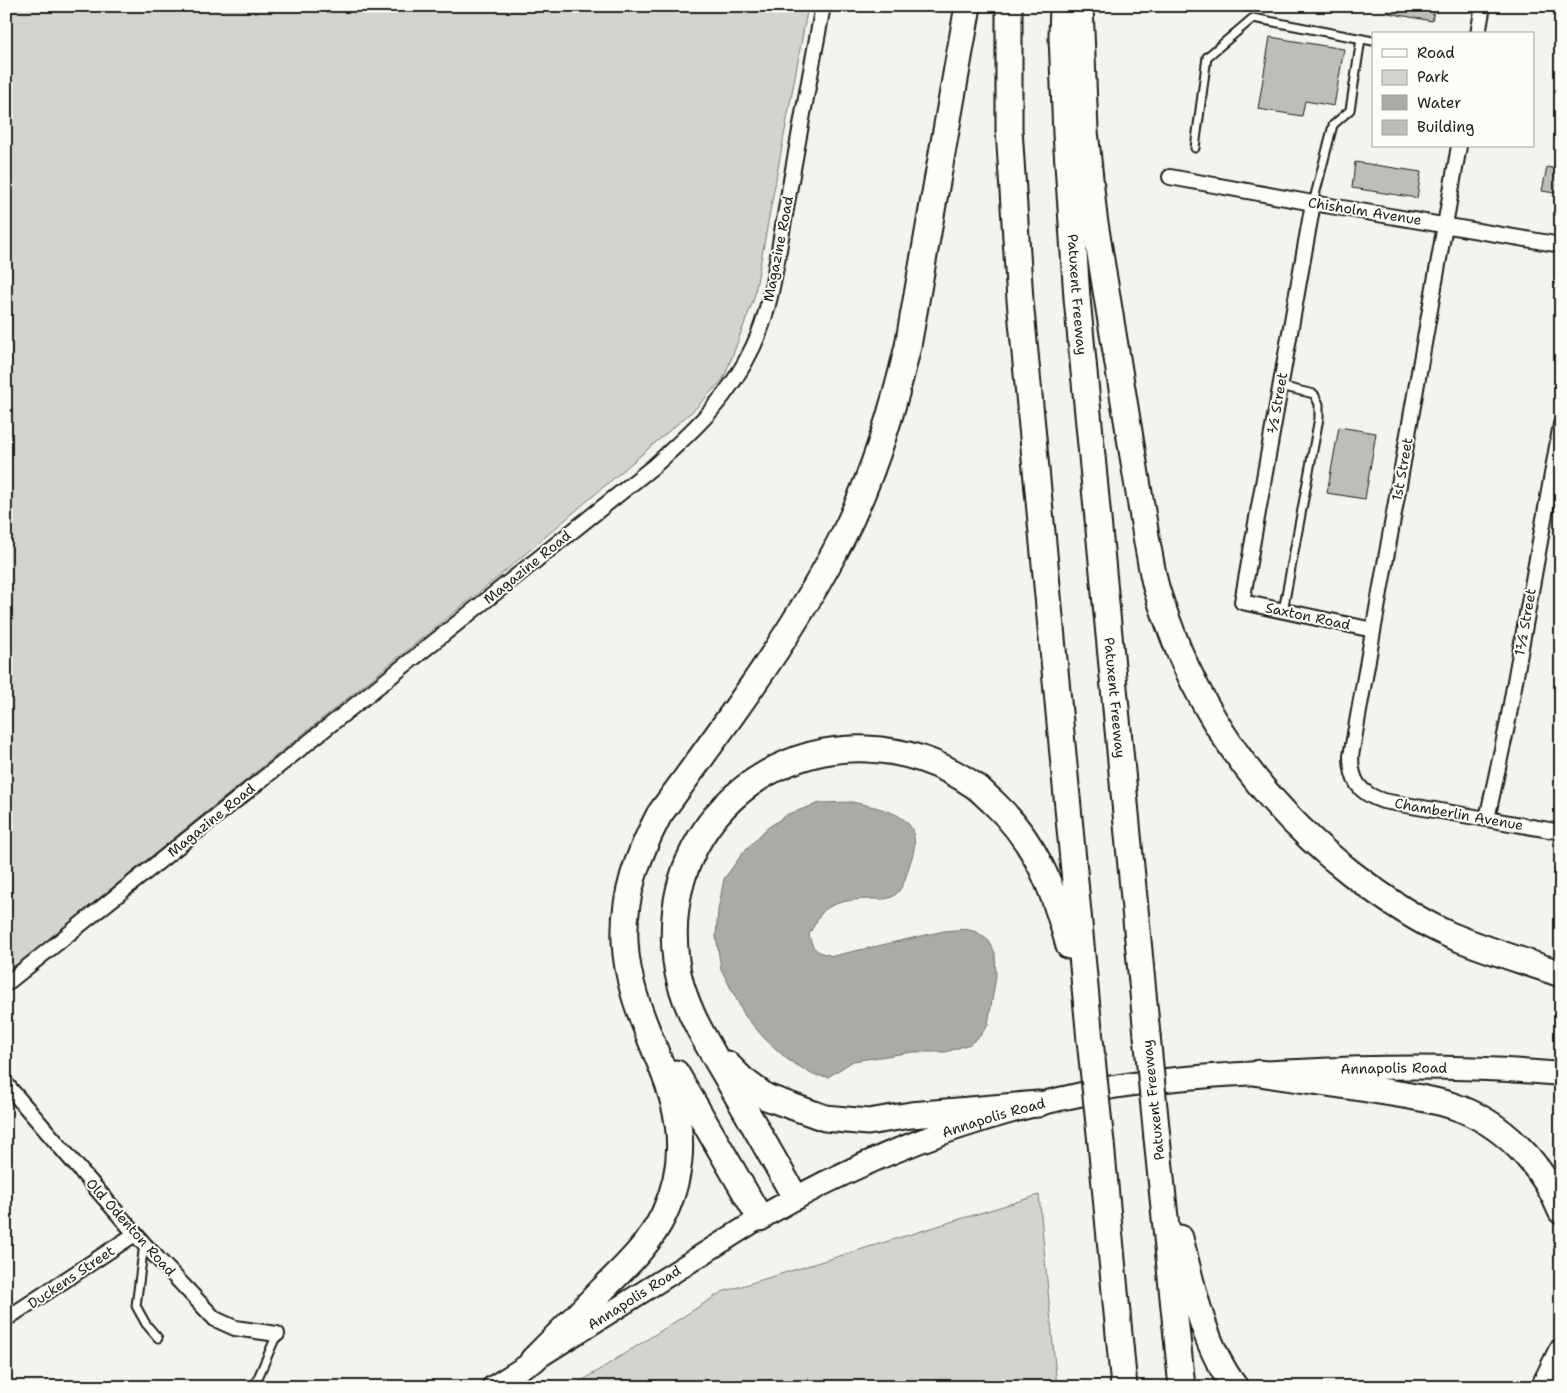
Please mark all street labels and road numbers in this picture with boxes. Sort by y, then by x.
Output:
street label: Chisholm Avenue [1307,193,1423,229]
street label: Magazine Road [759,194,797,303]
street label: Patuxent Freeway [1064,233,1091,356]
street label: ½ Street [1263,371,1291,435]
street label: 1st Street [1388,436,1416,502]
street label: Magazine Road [480,526,574,608]
street label: 1½ Street [1510,587,1540,657]
street label: Saxton Road [1264,598,1352,634]
street label: Patuxent Freeway [1100,636,1130,759]
street label: Magazine Road [164,779,258,861]
street label: Chamberlin Avenue [1393,794,1525,834]
street label: Patuxent Freeway [1138,1039,1168,1161]
street label: Annapolis Road [1340,1059,1448,1078]
street label: Annapolis Road [939,1094,1047,1141]
street label: Old Odenton Road [82,1174,180,1280]
street label: Duckens Street [24,1241,118,1313]
street label: Annapolis Road [584,1261,684,1334]

